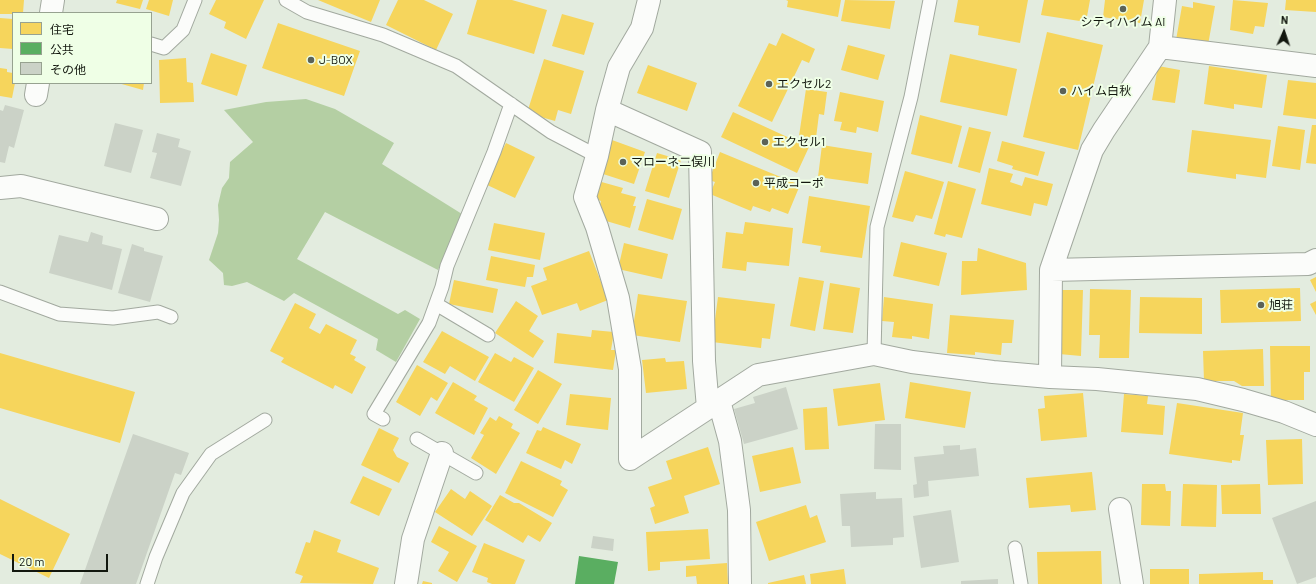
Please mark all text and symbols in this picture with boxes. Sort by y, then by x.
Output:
marker: シティハイム AI [1118,4,1128,14]
legend [12,12,152,84]
north arrow [1264,12,1304,52]
text: N [1281,13,1289,26]
place label: シティハイム AI [1081,15,1165,29]
text: 住宅 [50,22,74,36]
text: 公共 [50,42,74,56]
place label: J-BOX [319,53,353,67]
marker: J-BOX [306,55,316,65]
text: その他 [50,62,86,76]
place label: エクセル2 [777,77,831,91]
marker: エクセル2 [764,79,774,89]
place label: ハイム白秋 [1071,84,1131,98]
marker: ハイム白秋 [1058,86,1068,96]
place label: エクセル1 [773,135,825,149]
marker: エクセル1 [760,137,770,147]
place label: マローネ二俣川 [631,155,715,169]
marker: マローネ二俣川 [618,157,628,167]
place label: 平成コーポ [764,176,824,190]
marker: 平成コーポ [751,178,761,188]
place label: 旭荘 [1269,298,1293,312]
marker: 旭荘 [1256,300,1266,310]
scale bar [14,546,110,572]
text: 20 m [19,554,45,568]

